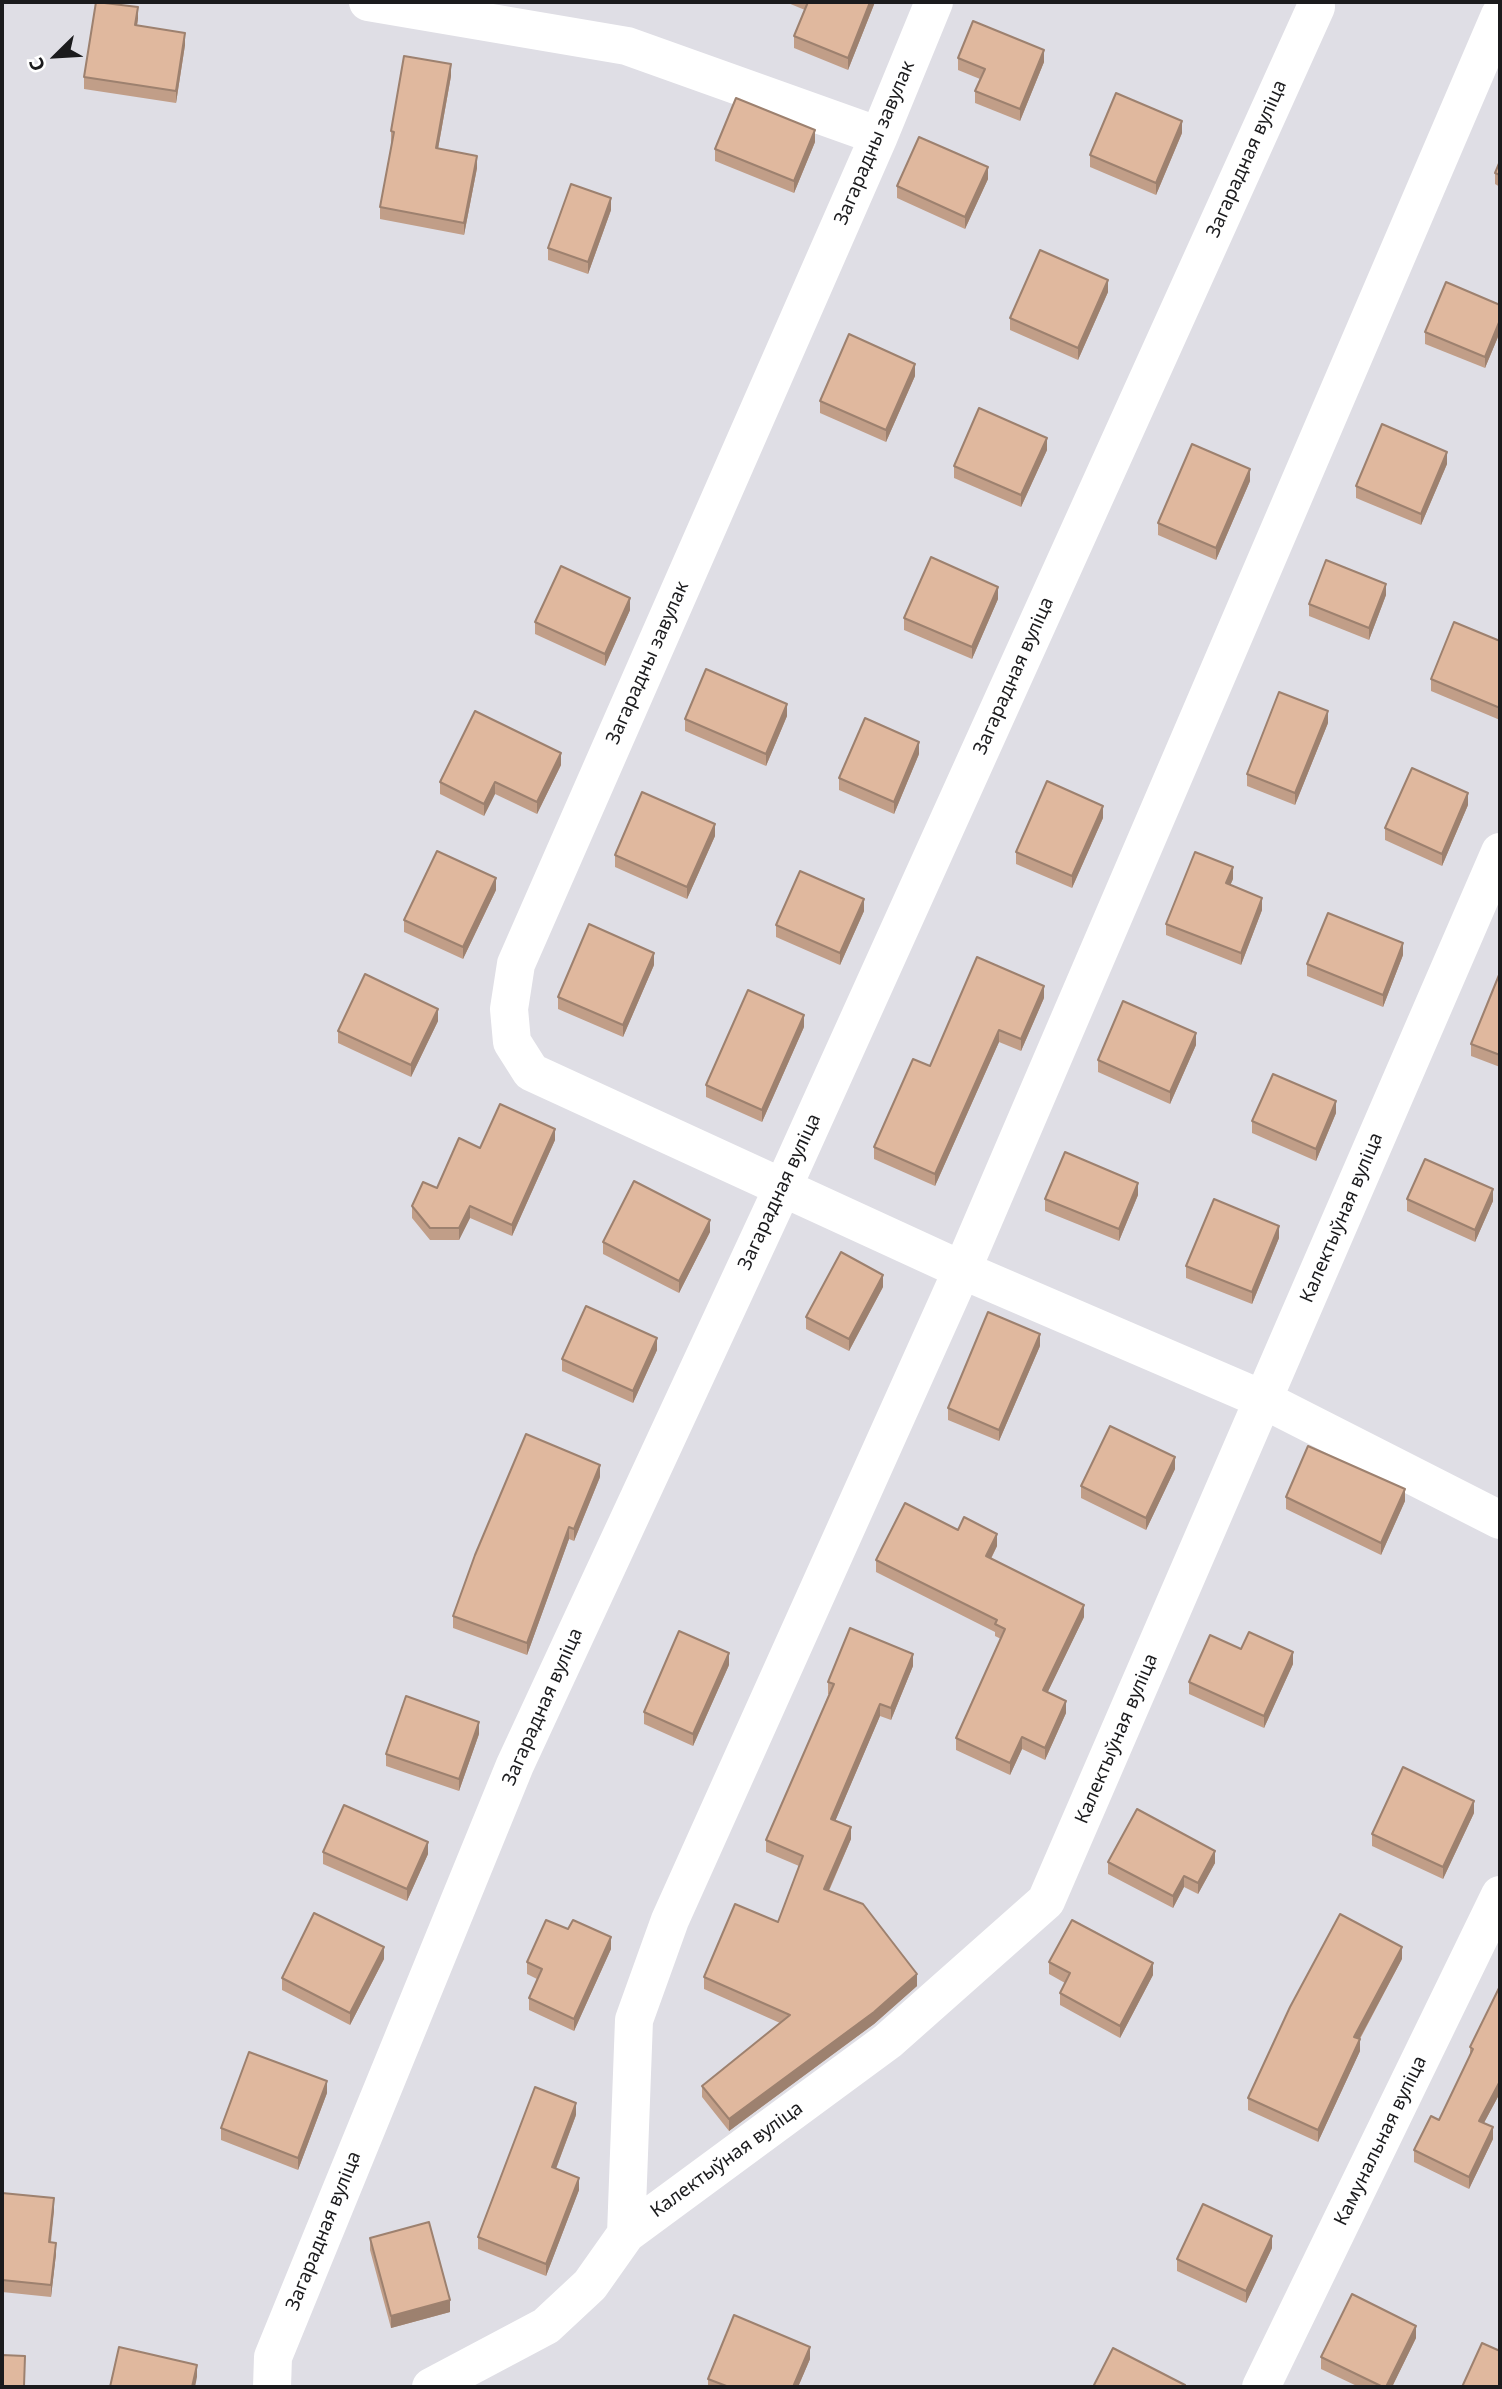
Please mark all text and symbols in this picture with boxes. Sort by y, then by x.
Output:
north arrow [21,21,91,91]
text: С [22,54,51,75]
street label: Загарадны завулак [830,58,920,228]
street label: Загарадная вуліца [1202,77,1292,241]
street label: Загарадны завулак [602,578,694,748]
street label: Загарадная вуліца [969,594,1059,758]
street label: Загарадная вуліца [734,1110,826,1274]
street label: Калектыўная вуліца [1296,1130,1388,1306]
street label: Загарадная вуліца [498,1625,588,1789]
street label: Калектыўная вуліца [1071,1651,1163,1827]
street label: Камунальная вуліца [1330,2052,1432,2230]
street label: Калектыўная вуліца [646,2097,808,2223]
street label: Загарадная вуліца [282,2148,366,2314]

